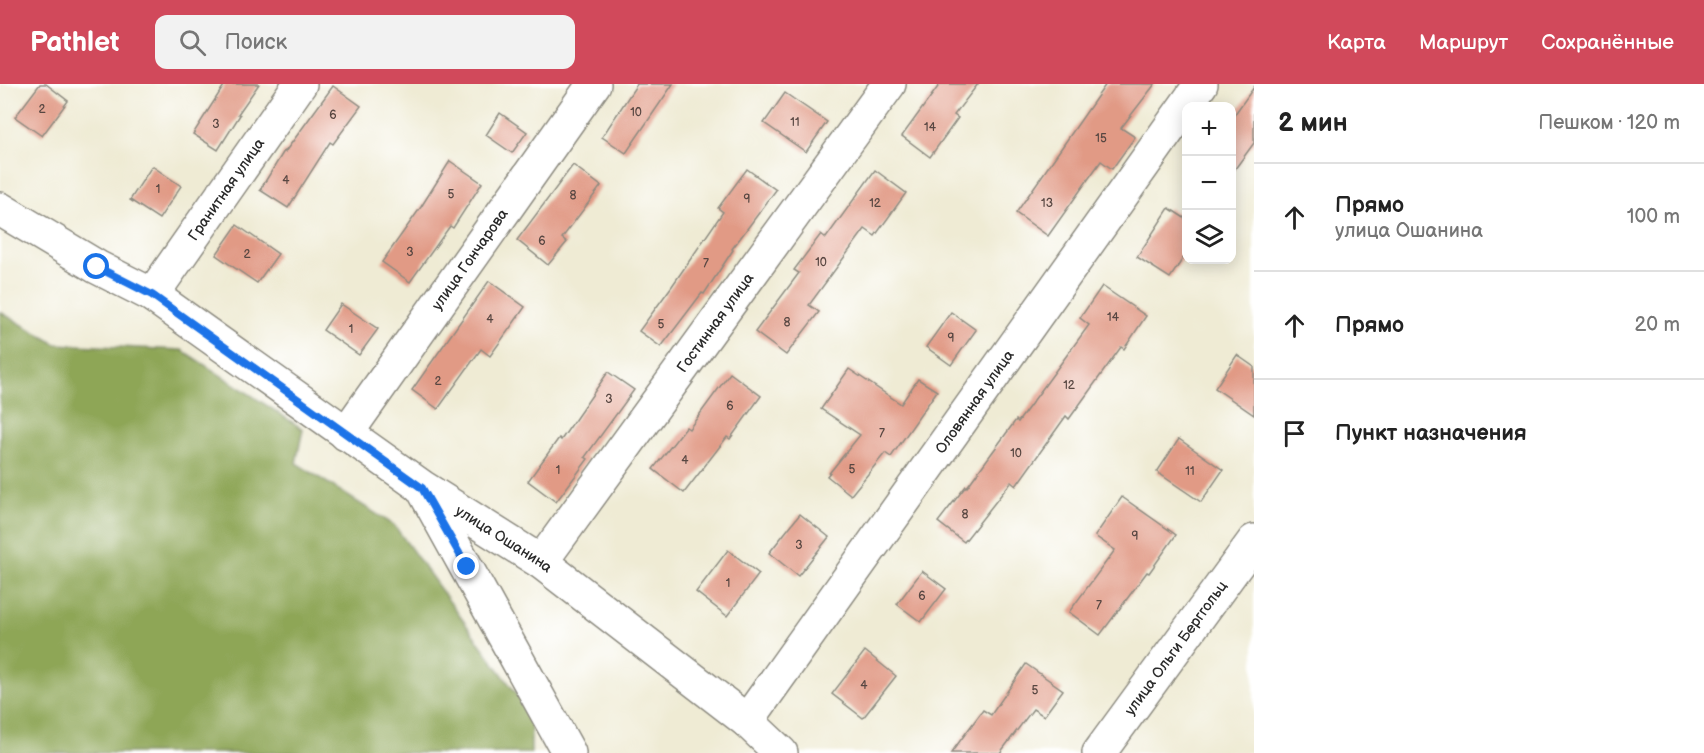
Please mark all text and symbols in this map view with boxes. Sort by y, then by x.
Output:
search box [155,15,575,69]
text: Pathlet [30,26,119,59]
icon: search [176,26,209,59]
text: Поиск [224,29,287,56]
text: Карта [1327,30,1386,55]
text: Маршрут [1419,30,1508,55]
text: Сохранённые [1541,30,1674,55]
house number: 2 [38,102,46,117]
map controls [1182,102,1236,264]
button: + [1182,102,1236,156]
house number: 10 [630,105,642,120]
house number: 6 [329,108,337,123]
text: 2 мин [1278,108,1348,139]
text: Пешком · 120 m [1538,111,1680,135]
house number: 11 [790,115,800,130]
house number: 3 [212,117,220,132]
house number: 14 [924,120,937,135]
house number: 15 [1095,131,1107,146]
street label: Гранитная улица [184,135,269,245]
button: − [1182,156,1236,210]
house number: 4 [282,173,290,188]
house number: 1 [156,182,160,197]
house number: 5 [448,187,455,202]
house number: 8 [570,188,577,203]
house number: 9 [744,192,751,207]
text: Прямо [1335,192,1404,219]
house number: 12 [869,196,881,211]
house number: 13 [1041,196,1053,211]
icon: ahead [1278,201,1311,234]
street label: улица Гончарова [428,205,513,314]
text: 100 m [1627,205,1680,229]
button: layers [1182,210,1236,264]
text: улица Ошанина [1335,219,1483,243]
house number: 6 [538,234,546,249]
house number: 3 [406,245,414,260]
house number: 2 [243,247,251,262]
route start [83,253,109,279]
house number: 10 [815,255,827,270]
house number: 7 [703,256,709,271]
street label: Гостинная улица [673,269,758,377]
icon: ahead [1278,309,1311,342]
house number: 14 [1107,310,1120,325]
house number: 4 [486,312,494,327]
text: Прямо [1335,312,1404,339]
text: 20 m [1635,313,1680,337]
house number: 8 [784,315,791,330]
house number: 5 [658,317,665,332]
house number: 1 [349,322,353,337]
house number: 9 [948,331,955,346]
street label: Оловянная улица [931,346,1018,458]
house number: 2 [434,374,442,389]
house number: 12 [1063,378,1075,393]
house number: 3 [605,392,613,407]
house number: 6 [726,399,734,414]
icon: arrive [1278,417,1311,450]
text: Пункт назначения [1335,420,1527,447]
house number: 7 [879,426,885,441]
house number: 10 [1010,446,1022,461]
house number: 4 [681,453,689,468]
house number: 5 [849,462,856,477]
house number: 1 [556,463,560,478]
house number: 11 [1185,464,1195,479]
street label: улица Ошанина [452,501,556,577]
house number: 8 [962,507,969,522]
house number: 9 [1132,529,1139,544]
house number: 3 [795,538,803,553]
route end [453,553,479,579]
house number: 1 [726,576,730,591]
street label: улица Ольги Берггольц [1121,577,1232,719]
house number: 6 [918,589,926,604]
house number: 7 [1096,598,1102,613]
house number: 4 [860,678,868,693]
house number: 5 [1032,683,1039,698]

